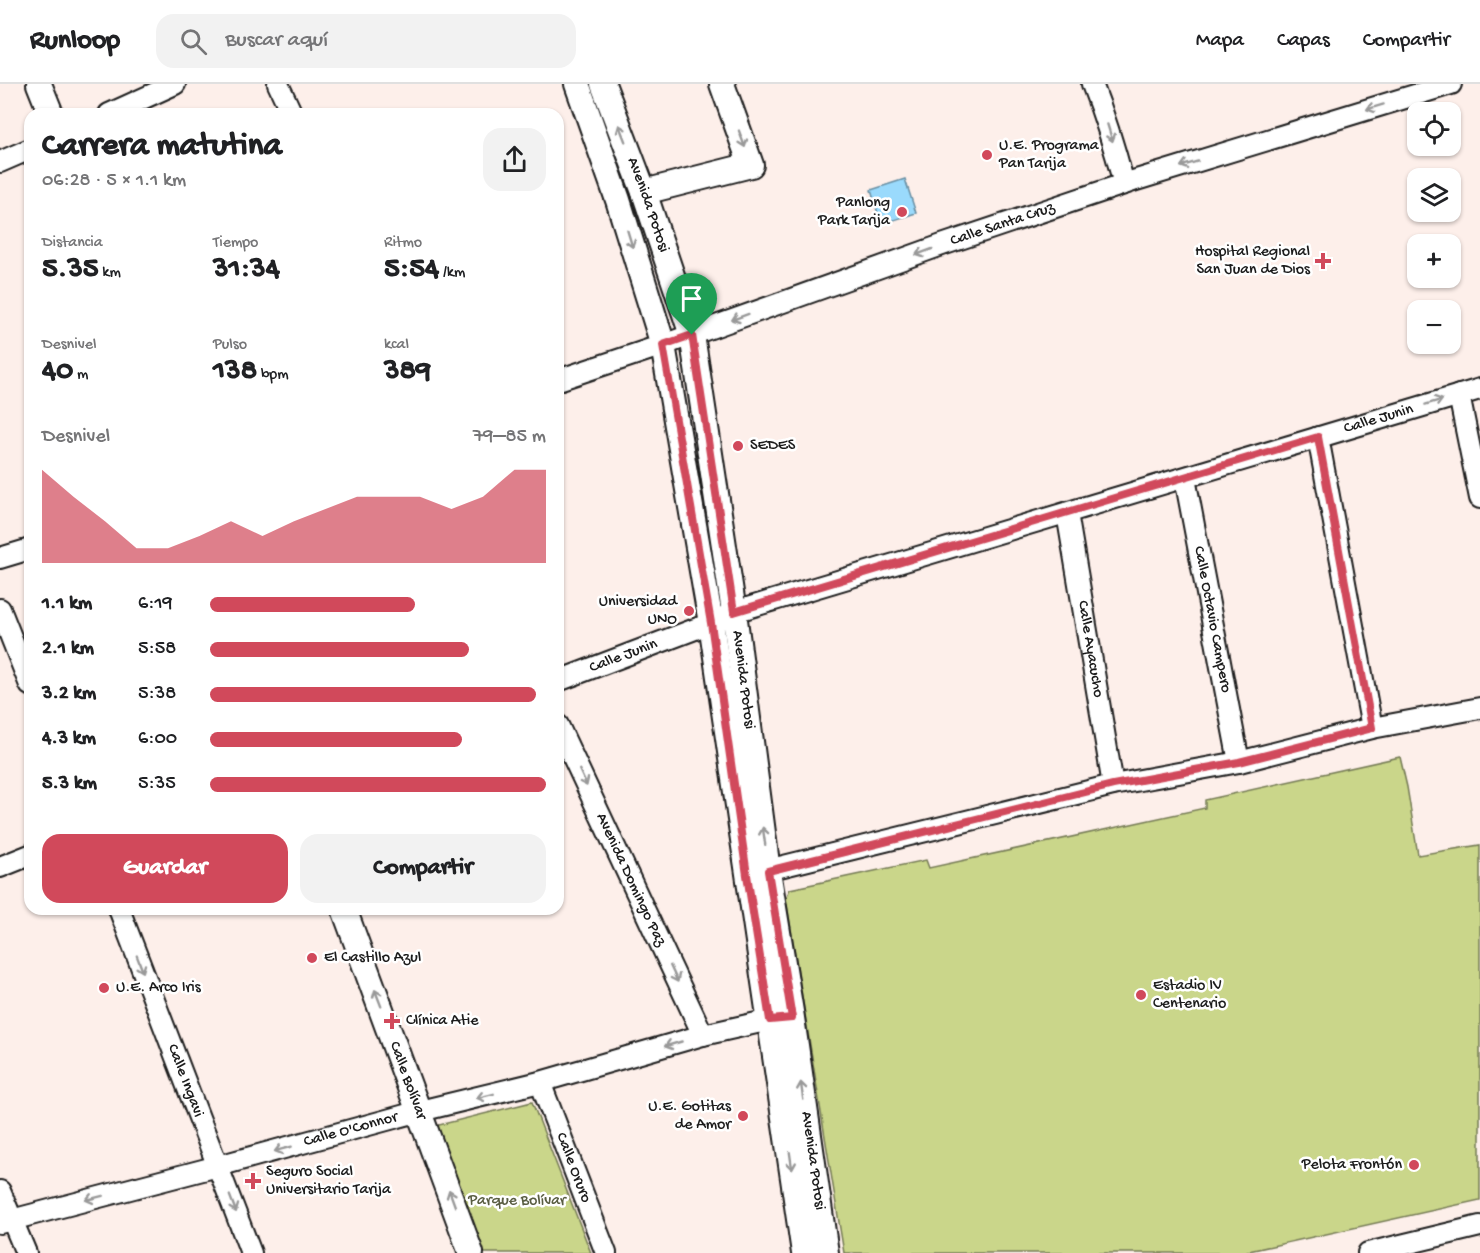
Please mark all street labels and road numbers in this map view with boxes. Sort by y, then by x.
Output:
street label: Avenida Potosi [622,155,673,255]
street label: Calle Santa Cruz [948,198,1058,251]
street label: Calle Junin [1342,400,1416,439]
street label: Calle Octavio Campero [1189,545,1235,694]
street label: Calle Ayacucho [1072,599,1108,699]
street label: Avenida Potosi [727,629,759,730]
street label: Calle Junin [587,635,661,678]
street label: Avenida Domingo Paz [591,810,670,950]
street label: Calle Bolívar [384,1039,431,1124]
street label: Calle Ingavi [162,1042,208,1120]
street label: Calle O'Connor [302,1108,401,1152]
street label: Avenida Potosi [796,1110,829,1211]
street label: Calle Oruro [551,1130,595,1206]

